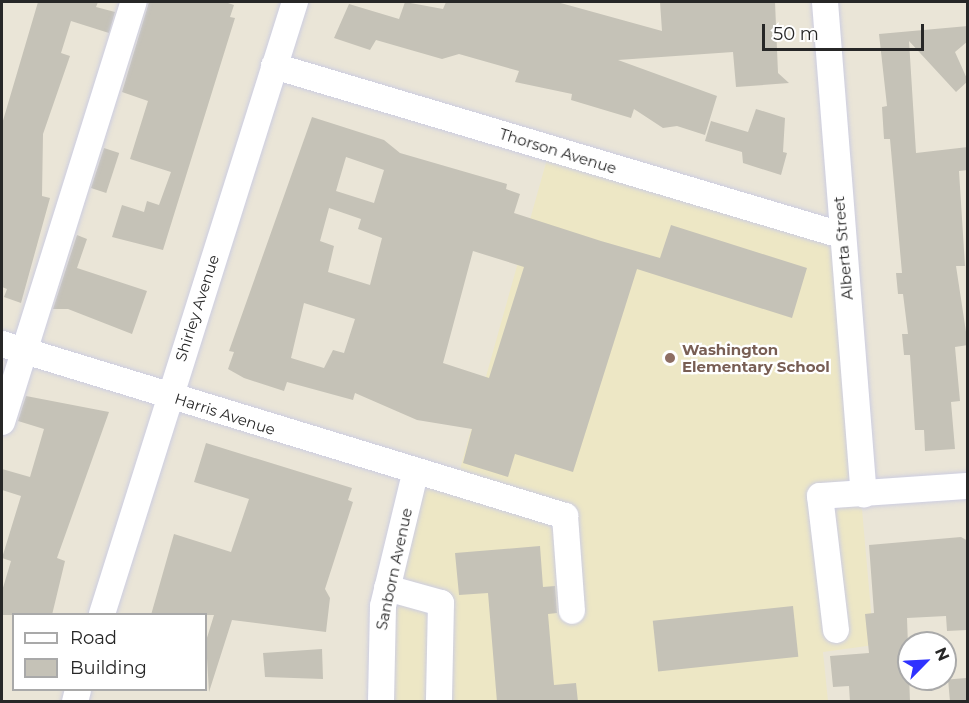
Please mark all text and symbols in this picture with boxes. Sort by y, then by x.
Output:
scale bar [765,12,927,50]
text: 50 m [773,23,819,45]
street label: Thorson Avenue [497,125,619,177]
street label: Alberta Street [829,195,857,301]
street label: Shirley Avenue [171,252,223,364]
place label: Washington Elementary School [682,340,830,375]
marker: Washington Elementary School [663,351,677,365]
street label: Harris Avenue [172,389,278,439]
street label: Sanborn Avenue [372,506,416,632]
legend [12,613,207,691]
text: Road [70,627,117,649]
north arrow [897,631,957,691]
text: N [931,645,953,664]
text: Building [70,657,147,679]

